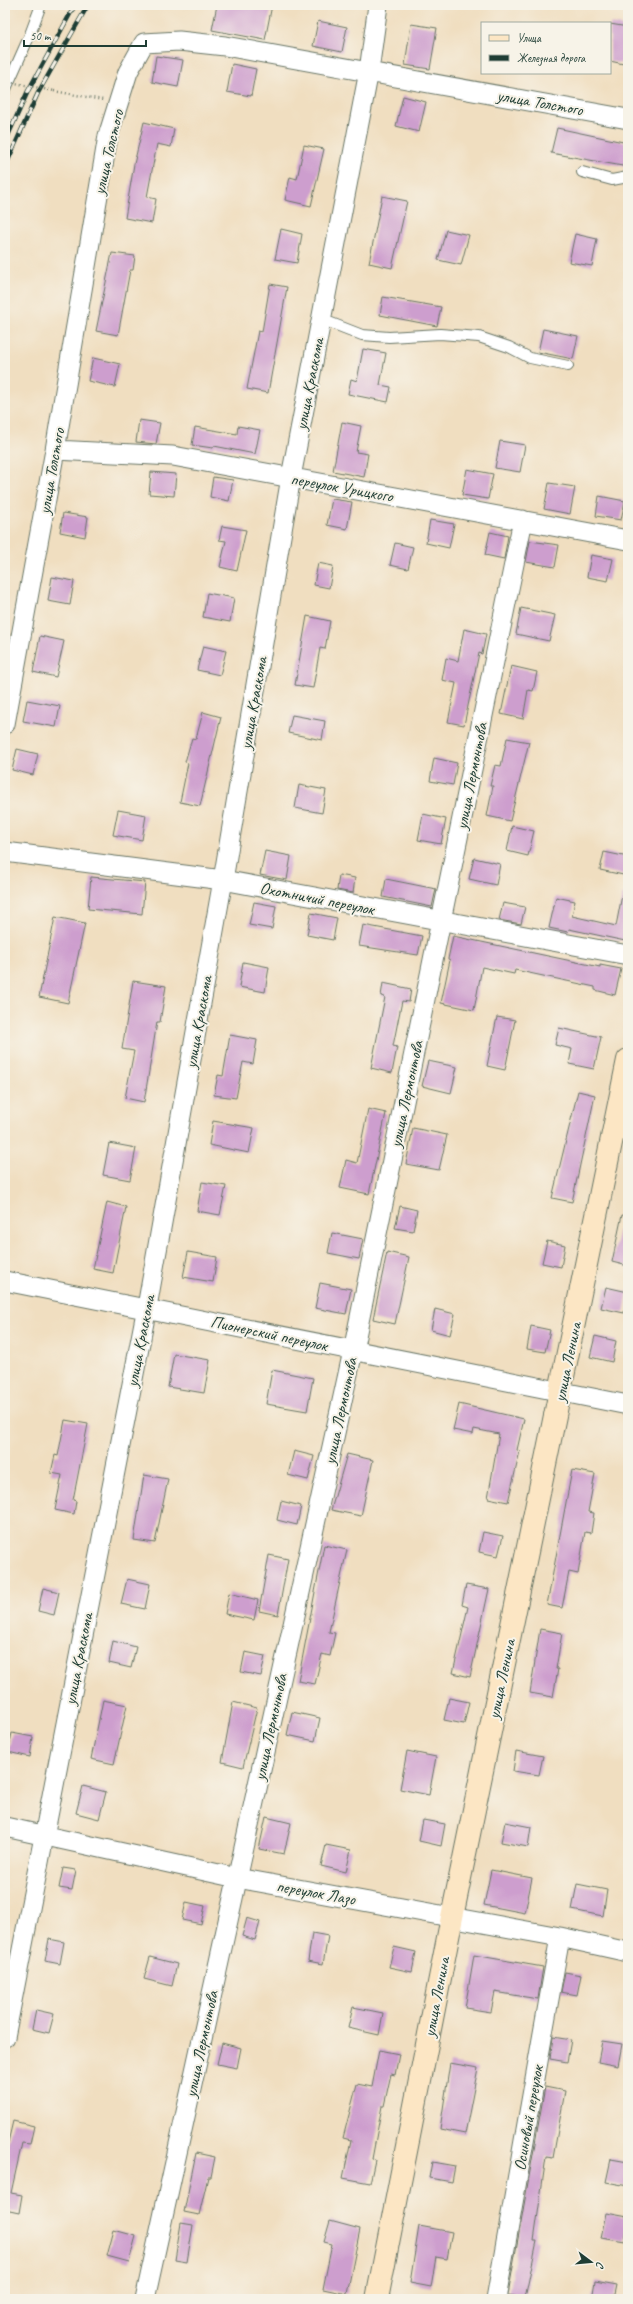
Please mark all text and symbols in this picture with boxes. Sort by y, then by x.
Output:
scale bar [24,22,146,48]
legend [481,22,611,74]
text: 50 m [30,28,52,44]
text: Улица [517,30,542,46]
text: Железная дорога [517,50,586,66]
street label: улица Толстого [494,84,585,121]
street label: улица Толстого [88,107,129,198]
street label: улица Краскома [290,334,329,433]
street label: улица Толстого [33,426,70,517]
street label: переулок Урицкого [289,468,396,507]
street label: улица Краскома [235,653,272,752]
street label: улица Лермонтова [451,719,492,832]
street label: Охотничий переулок [258,877,377,920]
street label: улица Краскома [180,972,217,1071]
street label: улица Лермонтова [385,1037,428,1150]
street label: улица Краскома [121,1291,160,1390]
street label: Пионерский переулок [209,1311,331,1356]
street label: улица Ленина [549,1318,587,1405]
street label: улица Лермонтова [319,1354,362,1467]
street label: улица Краскома [59,1609,98,1708]
street label: улица Ленина [483,1635,521,1722]
street label: улица Лермонтова [249,1670,292,1783]
street label: переулок Лазо [275,1875,358,1911]
street label: улица Ленина [418,1953,455,2040]
street label: улица Лермонтова [180,1987,223,2100]
street label: Осиновый переулок [509,2062,548,2172]
north arrow [571,2242,611,2282]
text: С [593,2260,608,2271]

